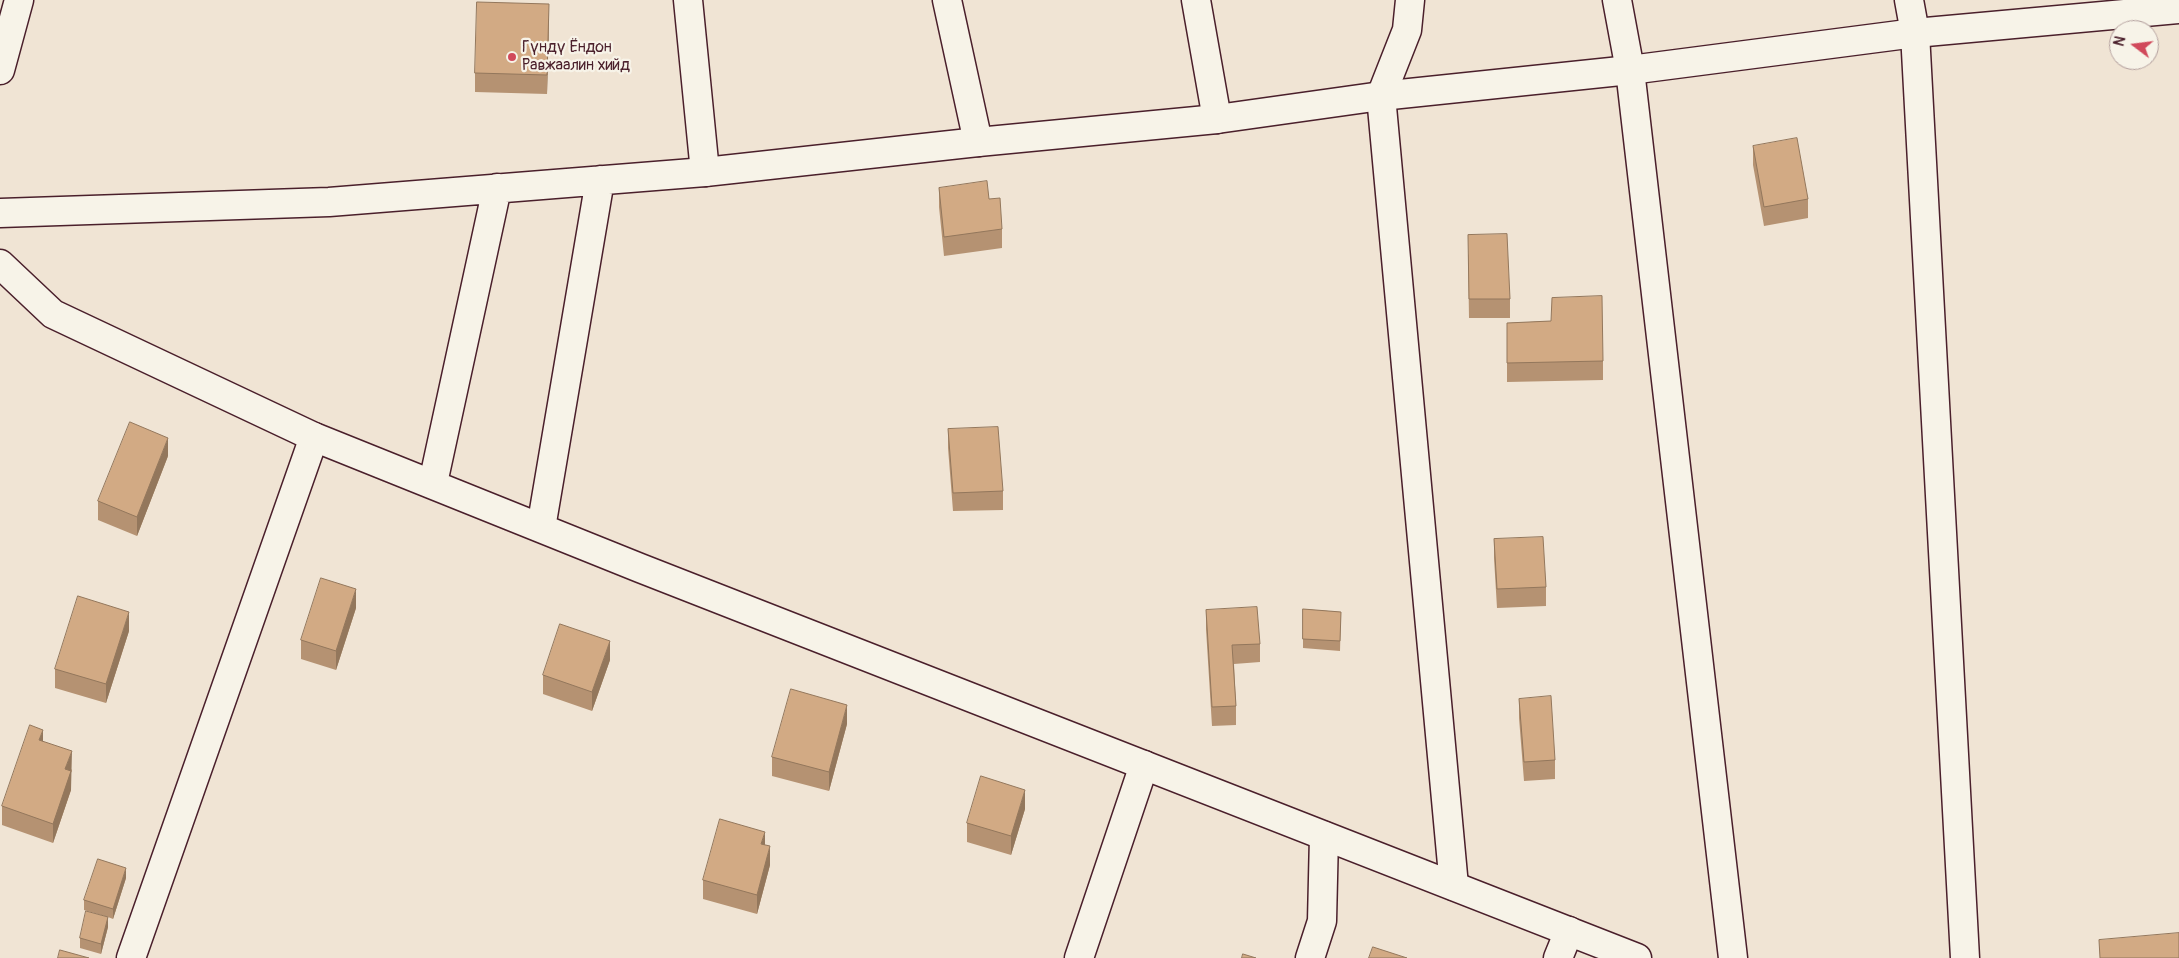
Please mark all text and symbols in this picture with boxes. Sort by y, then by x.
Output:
north arrow [2109,20,2159,70]
text: N [2111,34,2129,48]
place label: Гүндү Ёндон Равжаалин хийд [522,38,630,76]
marker: Гүндү Ёндон Равжаалин хийд [506,51,518,63]

